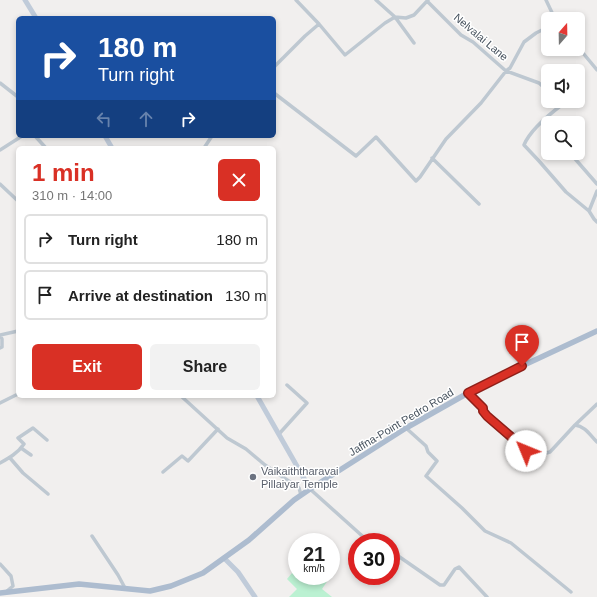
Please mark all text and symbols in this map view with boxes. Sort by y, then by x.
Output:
street label: Nelvalai Lane [452,11,510,63]
north arrow [541,12,585,56]
map controls [541,12,585,160]
icon: right [32,32,84,84]
text: 180 m [98,32,177,63]
button: sound [541,64,585,108]
text: Turn right [98,65,174,85]
icon: left [93,108,115,130]
icon: ahead [135,108,157,130]
icon: right [177,108,199,130]
button: search [541,116,585,160]
text: 1 min [32,159,95,186]
button: close [218,159,260,201]
text: 310 m · 14:00 [32,188,112,203]
icon: right [34,228,56,250]
text: Turn right [68,231,138,248]
text: 180 m [216,231,258,248]
icon: arrive [34,284,56,306]
text: Arrive at destination [68,287,213,304]
text: 130 m [225,287,267,304]
pin [505,325,539,366]
icon: arrive [511,331,533,353]
button: Exit [32,344,142,390]
button: Share [150,344,260,390]
street label: Jaffna-Point Pedro Road [346,386,456,458]
position arrow [505,430,547,472]
place label: Vaikaiththaravai Pillaiyar Temple [261,465,338,490]
marker: Vaikaiththaravai Pillaiyar Temple [248,472,258,482]
speed limit sign: 30 [348,533,400,585]
text: 21 [303,543,325,565]
text: km/h [303,563,325,574]

